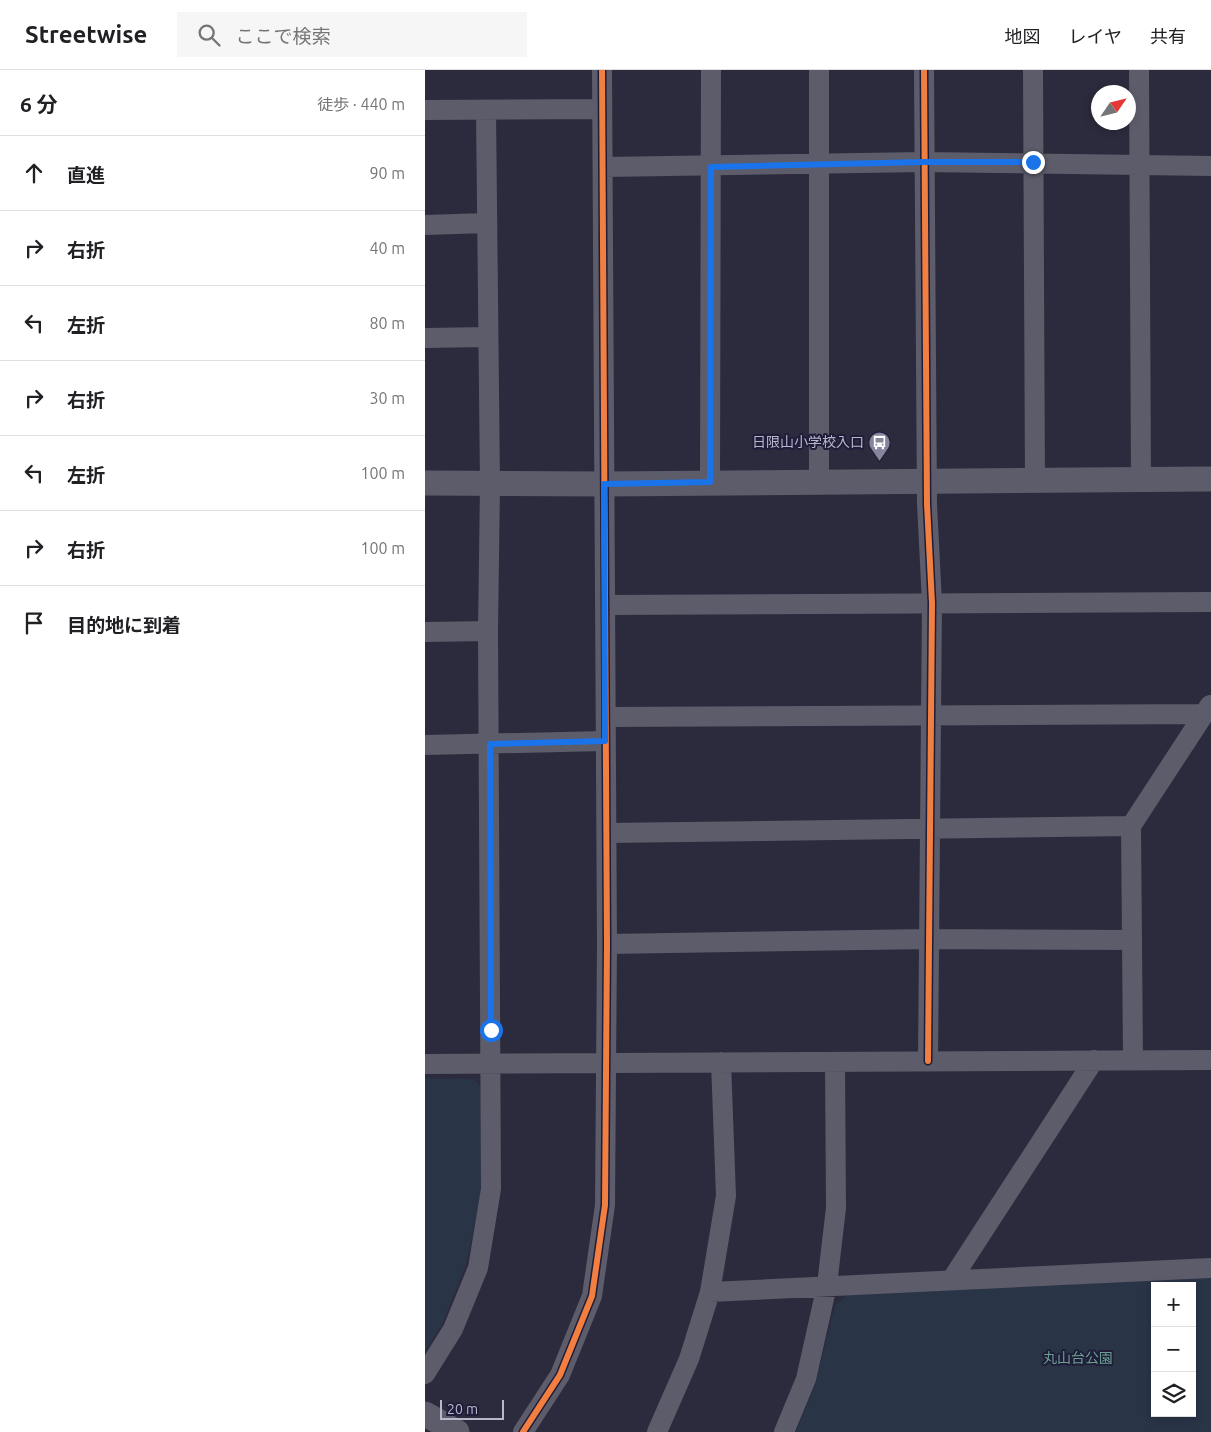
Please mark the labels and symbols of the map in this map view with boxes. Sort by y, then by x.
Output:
north arrow [1091,85,1136,130]
route end [1022,151,1045,174]
bus stop icon: 日限山小学校入口 [868,430,892,461]
place label: 日限山小学校入口 [752,434,864,450]
route start [480,1019,503,1042]
park label: 丸山台公園 [1043,1350,1113,1366]
scale bar [440,1397,504,1420]

